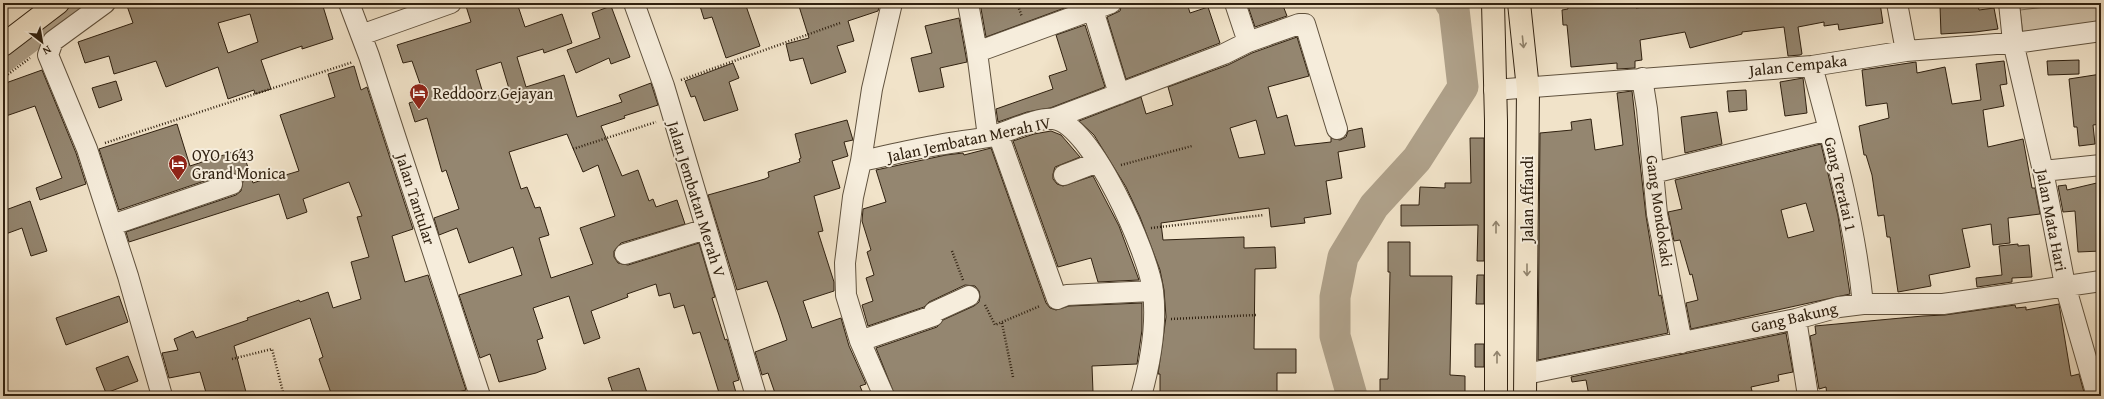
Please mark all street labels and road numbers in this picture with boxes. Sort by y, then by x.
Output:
street label: Jalan Cempaka [1746,48,1849,82]
street label: Jalan Jembatan Merah IV [883,110,1054,169]
street label: Jalan Jembatan Merah V [661,116,732,280]
street label: Gang Teratai 1 [1818,134,1864,234]
street label: Jalan Tantular [389,148,442,248]
street label: Gang Mondokaki [1640,154,1680,269]
street label: Jalan Affandi [1515,155,1539,244]
street label: Jalan Mata Hari [2030,165,2074,274]
street label: Gang Bakung [1749,295,1840,339]

